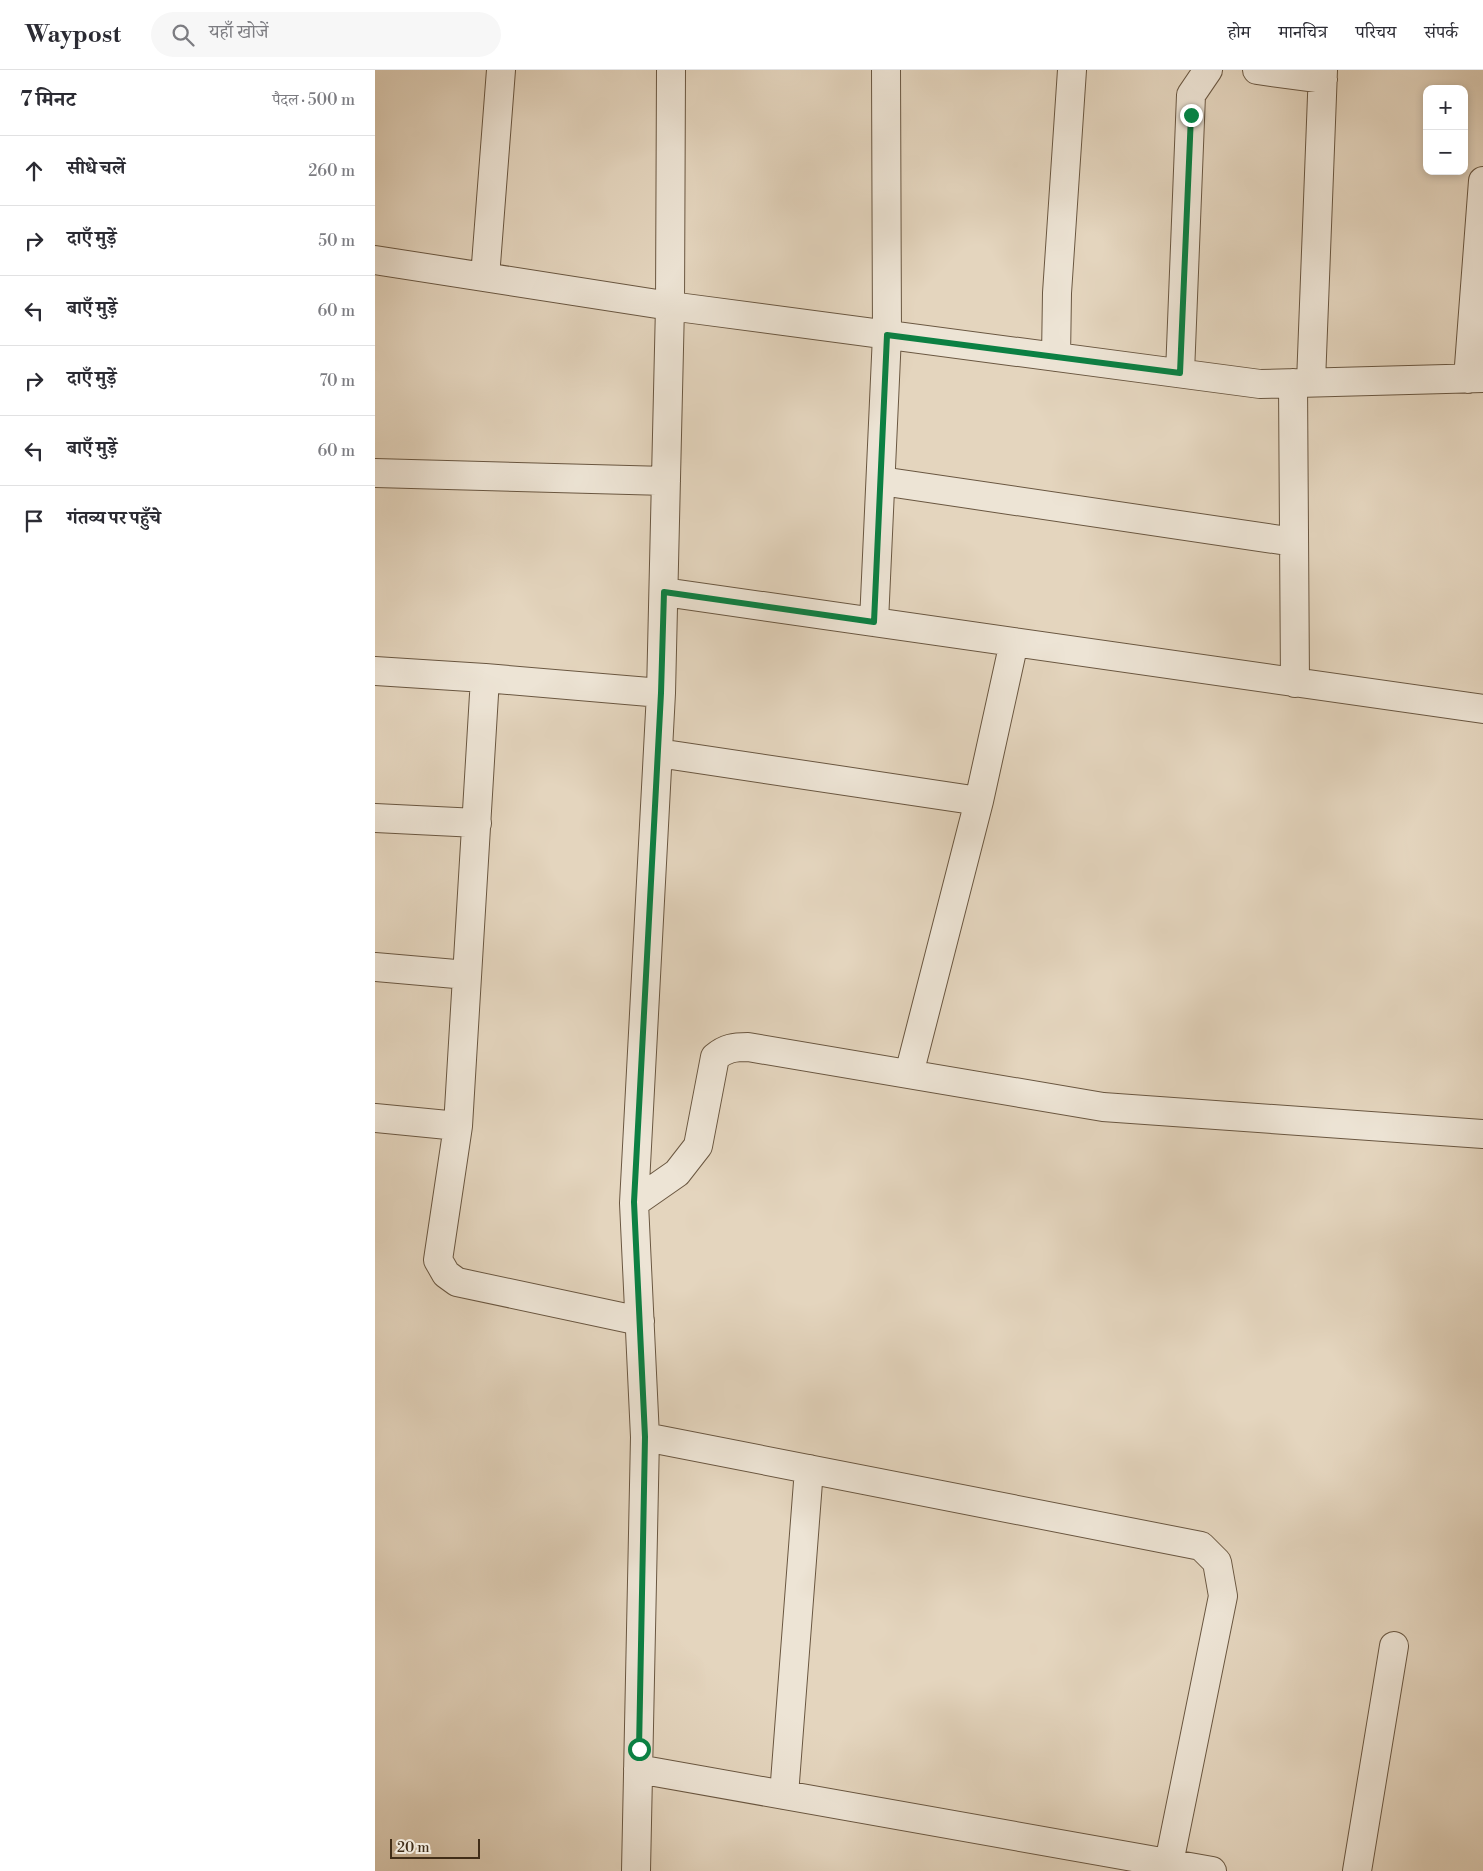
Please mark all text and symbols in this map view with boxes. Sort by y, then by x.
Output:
search box [151,12,501,57]
text: Waypost [25,20,121,50]
text: यहाँ खोजें [209,20,269,44]
icon: search [169,21,197,49]
text: होम [1228,21,1251,44]
text: मानचित्र [1279,21,1327,44]
text: परिचय [1355,21,1396,44]
text: संपर्क [1424,21,1458,44]
map controls [1423,85,1468,175]
button: + [1423,85,1468,130]
text: 7 मिनट [20,87,76,113]
text: पैदल · 500 m [272,90,355,110]
route end [1180,104,1203,127]
button: − [1423,130,1468,175]
text: सीधे चलें [67,156,125,180]
icon: ahead [20,157,48,185]
text: 260 m [308,161,355,181]
text: दाएँ मुड़ें [67,226,117,250]
icon: right [20,227,48,255]
text: 50 m [318,231,355,251]
text: बाएँ मुड़ें [67,296,117,320]
icon: left [20,297,48,325]
text: 60 m [317,301,355,321]
text: दाएँ मुड़ें [67,366,117,390]
icon: right [20,367,48,395]
text: 70 m [319,371,355,391]
text: बाएँ मुड़ें [67,436,117,460]
icon: left [20,437,48,465]
text: 60 m [317,441,355,461]
text: गंतव्य पर पहुँचे [67,506,161,530]
icon: arrive [20,507,48,535]
route start [628,1738,651,1761]
scale bar [390,1836,480,1859]
text: 20 m [397,1839,429,1857]

